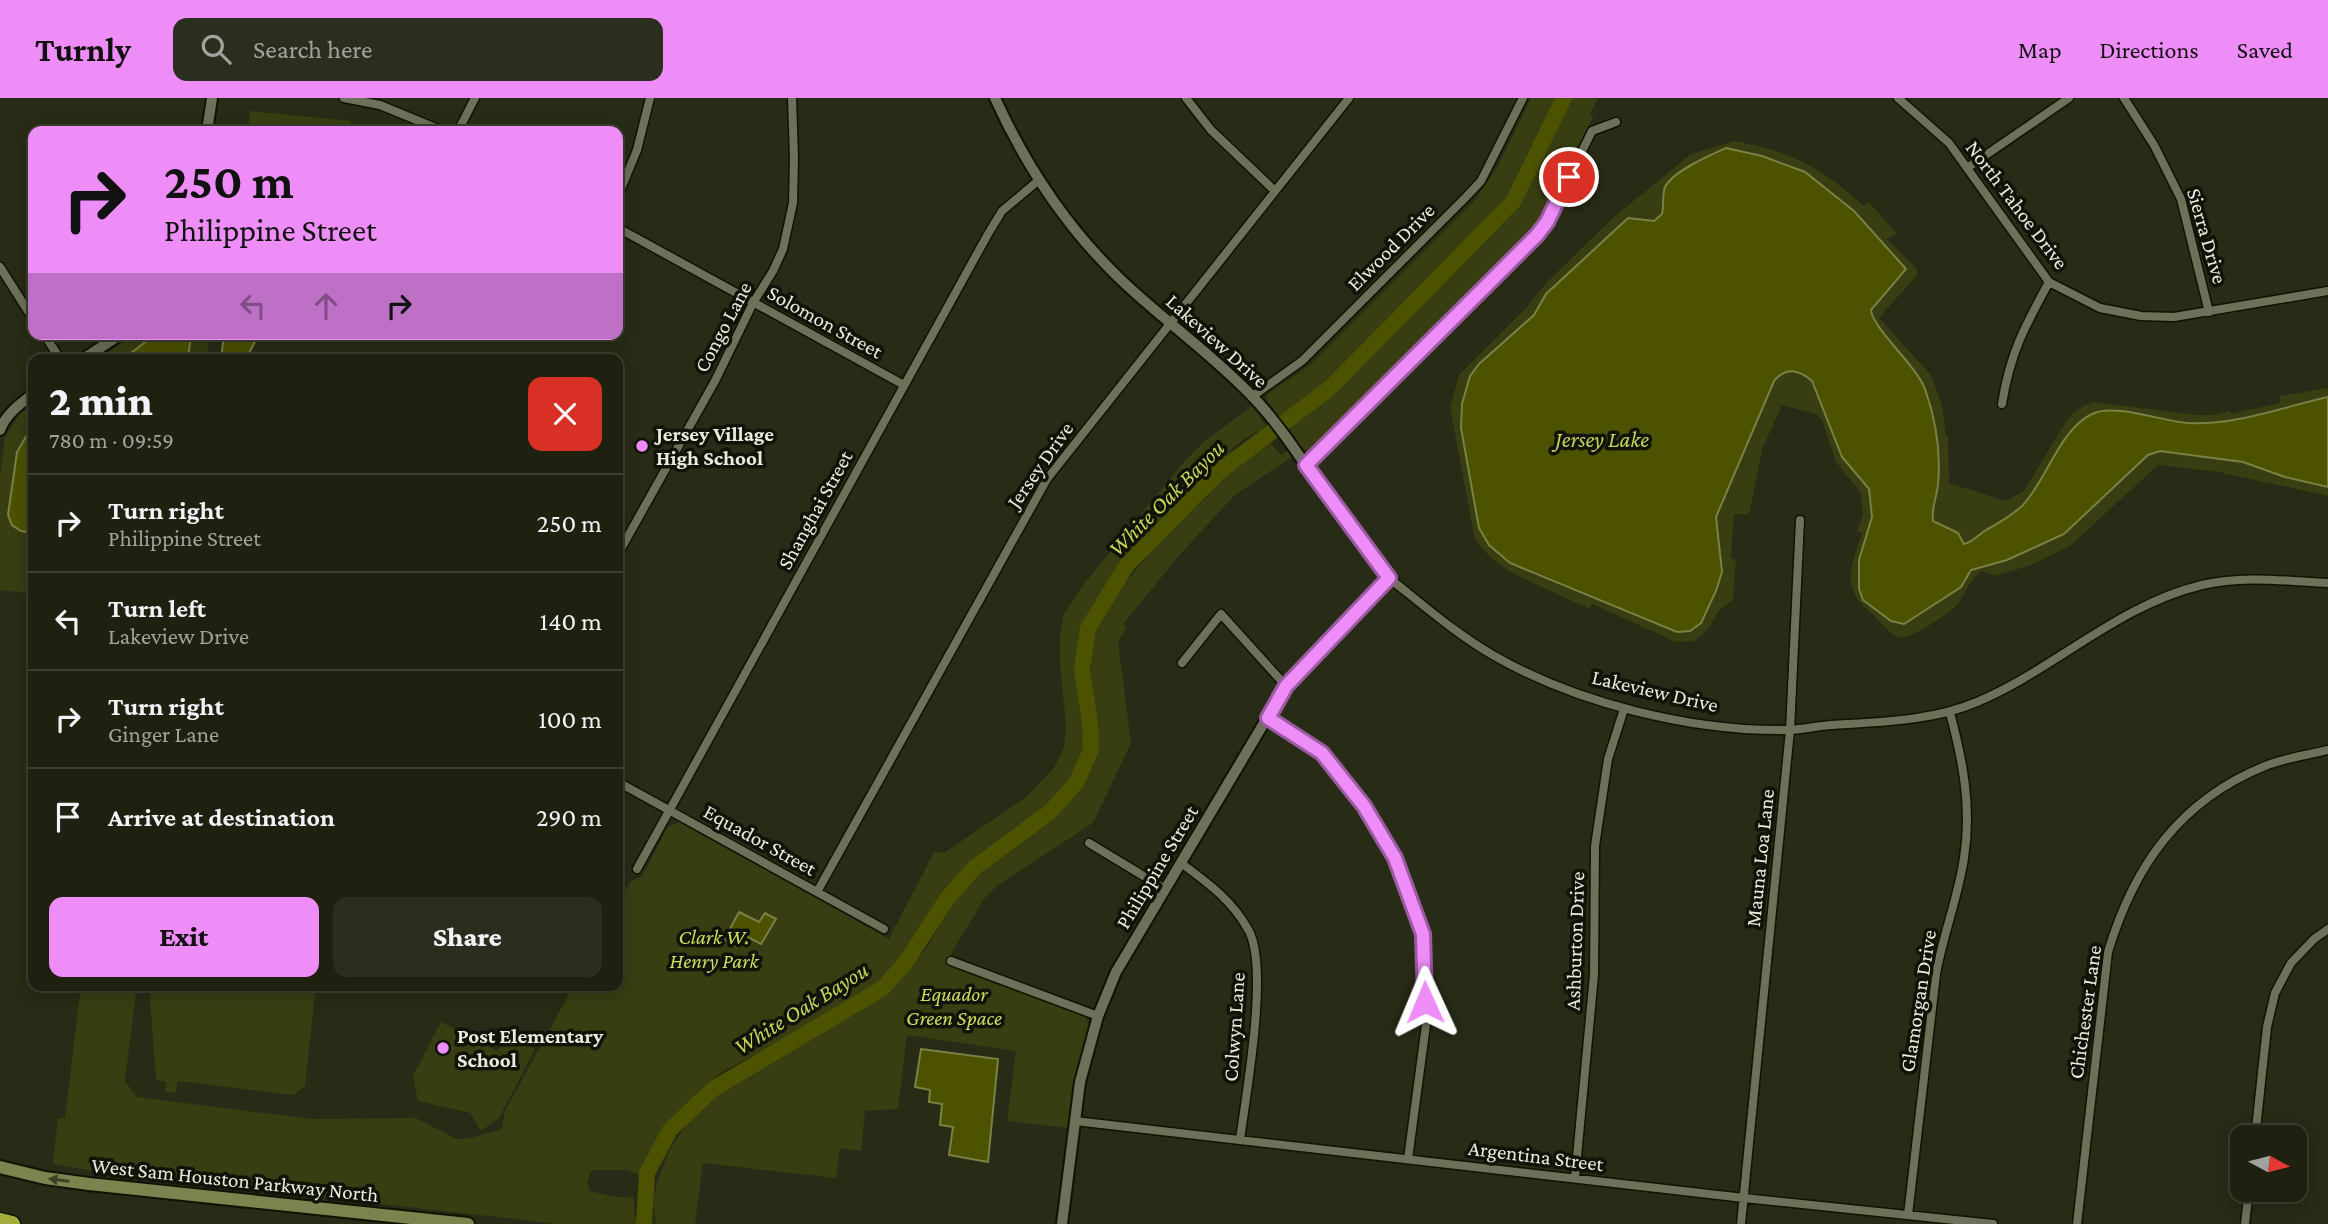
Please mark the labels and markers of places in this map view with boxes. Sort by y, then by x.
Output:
pin [1539,147,1599,207]
place label: Jersey Village High School [654,422,774,470]
marker: Jersey Village High School [634,438,650,454]
place label: Post Elementary School [457,1024,604,1072]
marker: Post Elementary School [435,1040,451,1056]

